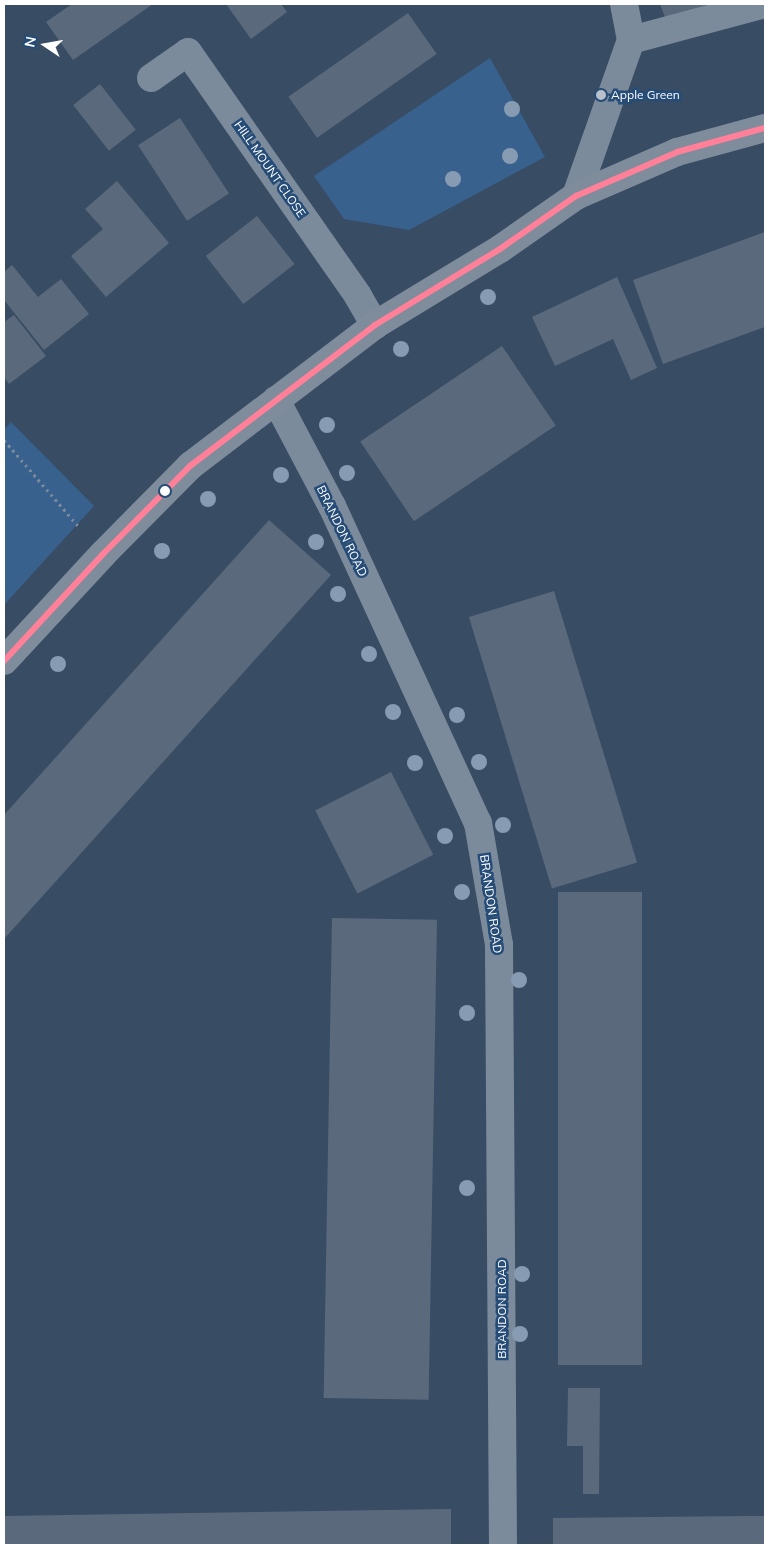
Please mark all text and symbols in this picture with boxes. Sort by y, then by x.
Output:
north arrow [20,20,70,70]
text: N [20,35,40,49]
place label: Apple Green [611,88,680,102]
marker: Apple Green [595,89,607,101]
street label: HILL MOUNT CLOSE [231,118,309,220]
street label: BRANDON ROAD [314,483,370,579]
unlabelled marker [160,486,170,496]
street label: BRANDON ROAD [477,854,505,954]
street label: BRANDON ROAD [495,1259,509,1359]

